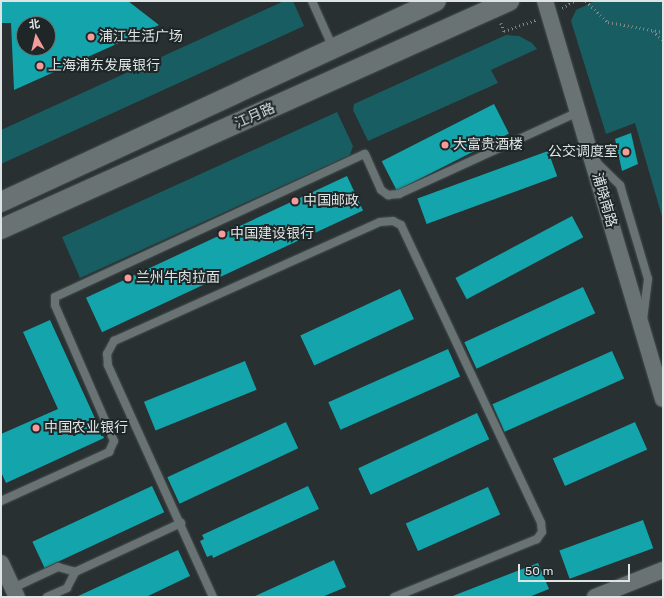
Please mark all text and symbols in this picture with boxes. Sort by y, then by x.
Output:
north arrow [16,16,56,56]
text: 北 [28,17,41,32]
place label: 浦江生活广场 [99,29,183,45]
marker: 浦江生活广场 [86,32,96,42]
place label: 上海浦东发展银行 [48,58,160,74]
marker: 上海浦东发展银行 [35,61,45,71]
street label: 江月路 [232,100,278,132]
place label: 大富贵酒楼 [453,137,523,153]
marker: 大富贵酒楼 [440,140,450,150]
place label: 公交调度室 [548,144,618,160]
marker: 公交调度室 [621,147,631,157]
street label: 浦晓南路 [588,171,620,229]
place label: 中国邮政 [303,193,359,209]
marker: 中国邮政 [290,196,300,206]
place label: 中国建设银行 [230,226,314,242]
marker: 中国建设银行 [217,229,227,239]
place label: 兰州牛肉拉面 [136,270,220,286]
marker: 兰州牛肉拉面 [123,273,133,283]
place label: 中国农业银行 [44,420,128,436]
marker: 中国农业银行 [31,423,41,433]
scale bar [520,556,632,582]
text: 50 m [525,564,553,578]

